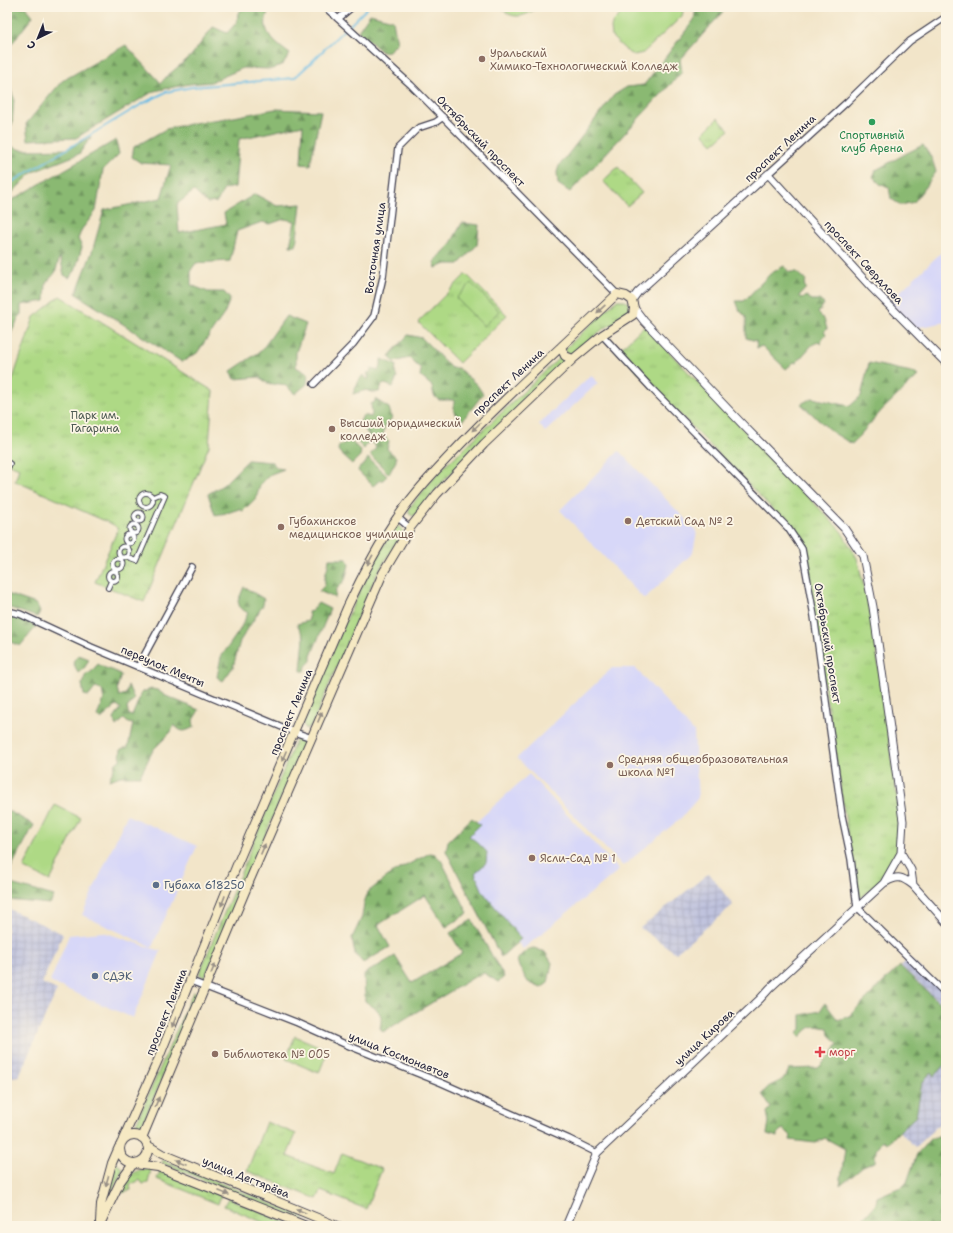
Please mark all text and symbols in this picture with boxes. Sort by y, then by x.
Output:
north arrow [18,18,58,58]
text: С [24,37,39,53]
place label: Уральский Химико-Технологический Колледж [490,46,678,74]
marker: Уральский Химико-Технологический Колледж [477,54,487,64]
street label: Октябрьский проспект [433,92,528,190]
street label: проспект Ленина [741,111,819,185]
marker: Спортивный клуб Арена [867,117,877,127]
place label: Спортивный клуб Арена [839,128,905,156]
street label: Восточная улица [362,201,389,295]
street label: проспект Свердлова [821,217,906,307]
one-way arrow [596,304,606,314]
street label: проспект Ленина [469,345,547,419]
park label: Парк им. Гагарина [71,408,120,436]
place label: Высший юридический колледж [340,416,461,444]
one-way arrow [471,423,481,432]
marker: Высший юридический колледж [327,424,337,434]
place label: Губахинское медицинское училище [289,514,414,542]
place label: Детский Сад № 2 [636,514,734,529]
marker: Детский Сад № 2 [623,516,633,526]
marker: Губахинское медицинское училище [276,522,286,532]
one-way arrow [367,554,374,566]
street label: Октябрьский проспект [811,582,844,705]
street label: переулок Мечты [119,642,207,691]
street label: проспект Ленина [266,667,316,758]
one-way arrow [318,710,324,722]
one-way arrow [281,750,287,761]
place label: Средняя общеобразовательная школа №1 [618,752,788,780]
marker: Средняя общеобразовательная школа №1 [605,760,615,770]
one-way arrow [260,843,266,854]
place label: Ясли-Сад № 1 [540,851,616,866]
marker: Ясли-Сад № 1 [527,853,537,863]
place label: Губаха 618250 [164,878,245,893]
marker: Губаха 618250 [151,880,161,890]
one-way arrow [219,896,225,908]
one-way arrow [210,962,216,974]
street label: проспект Ленина [142,966,191,1058]
place label: СДЭК [103,969,132,984]
marker: СДЭК [90,971,100,981]
street label: улица Кирова [671,1006,737,1069]
one-way arrow [171,1016,177,1027]
street label: улица Космонавтов [346,1028,452,1083]
place label: морг [829,1045,855,1060]
marker: морг [814,1046,826,1058]
place label: Библиотека № 005 [223,1047,330,1062]
marker: Библиотека № 005 [210,1049,220,1059]
one-way arrow [154,1096,160,1107]
street label: улица Дегтярёва [200,1153,292,1202]
one-way arrow [176,1159,187,1165]
one-way arrow [104,1175,110,1187]
one-way arrow [219,1191,231,1197]
one-way arrow [295,1208,307,1214]

